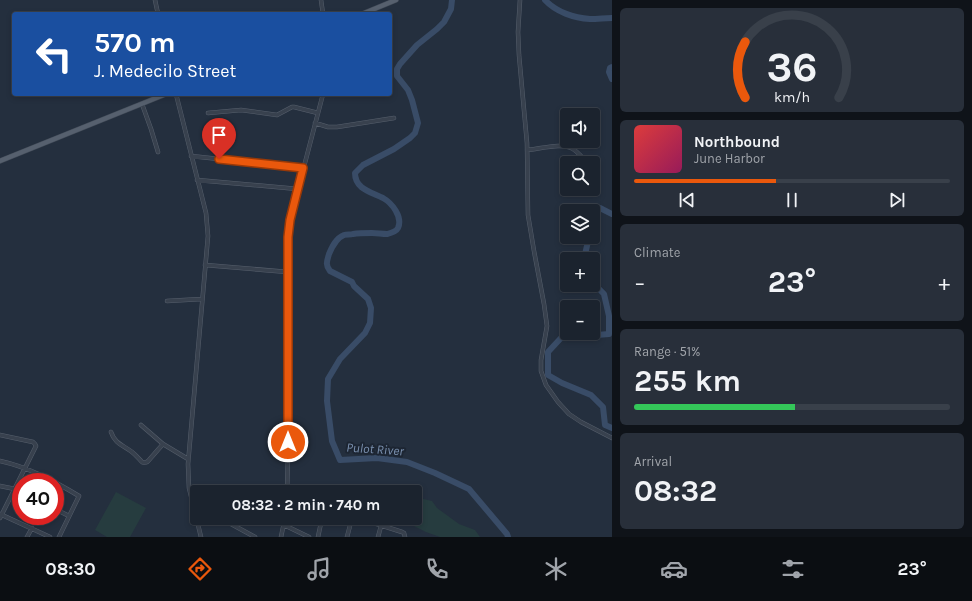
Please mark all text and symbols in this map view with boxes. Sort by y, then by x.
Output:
text: 570 m [94,26,176,59]
icon: left [28,28,80,80]
text: 36 [766,43,818,91]
text: J. Medecilo Street [94,60,236,82]
text: km/h [774,89,810,106]
map controls [560,108,600,340]
button: sound [560,108,600,148]
pin [202,118,236,159]
icon: arrive [208,124,230,146]
text: Northbound [694,133,780,151]
text: June Harbor [694,151,765,166]
button: search [560,156,600,196]
icon: previous [676,189,698,211]
icon: pause [781,189,803,211]
icon: next [886,189,908,211]
button: layers [560,204,600,244]
text: Climate [634,245,680,260]
button: + [560,252,600,292]
text: 23° [768,264,816,300]
text: − [634,270,646,296]
text: + [938,270,950,296]
button: − [560,300,600,340]
text: Range · 51% [634,344,701,359]
text: 255 km [634,363,741,399]
position arrow [267,421,309,463]
water label: Pulot River [346,440,405,459]
text: Arrival [634,454,672,469]
speed limit sign: 40 [12,473,64,525]
text: 08:32 [634,473,717,509]
text: 08:32 · 2 min · 740 m [232,496,380,514]
icon: directions [186,555,214,583]
icon: music [305,555,333,583]
icon: phone [423,555,451,583]
icon: climate [542,555,570,583]
icon: car [660,555,688,583]
icon: filters [779,555,807,583]
text: 08:30 [45,558,96,580]
text: 23° [898,558,927,580]

